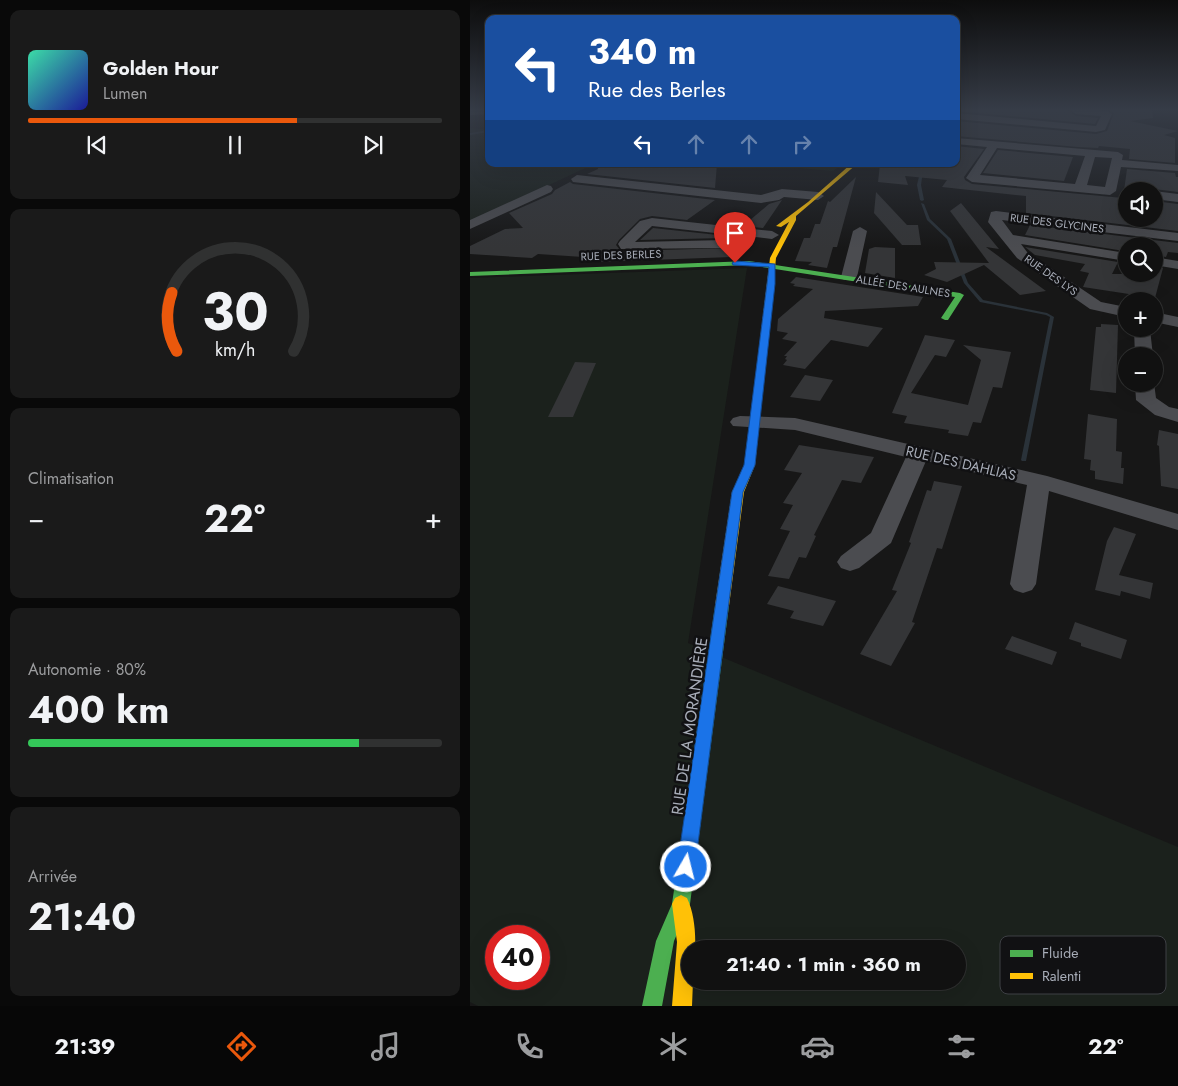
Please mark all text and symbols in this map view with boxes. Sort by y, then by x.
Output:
text: 340 m [588,27,697,77]
icon: left [505,35,570,100]
text: Golden Hour [103,55,219,82]
text: Rue des Berles [588,73,726,105]
text: Lumen [103,82,147,105]
icon: left [629,130,657,158]
icon: ahead [682,130,710,158]
icon: ahead [735,130,763,158]
icon: right [788,130,816,158]
icon: previous [83,131,111,159]
icon: pause [221,131,249,159]
icon: next [359,131,387,159]
map controls [1118,182,1163,392]
button: sound [1118,182,1163,227]
street label: RUE DES GLYCINES [1009,209,1105,237]
pin [714,212,756,263]
icon: arrive [721,219,749,247]
button: search [1118,237,1163,282]
street label: RUE DES BERLES [580,246,662,264]
street label: RUE DES LYS [1021,251,1081,299]
street label: ALLÉE DES AULNES [855,271,951,301]
text: 30 [202,274,268,350]
button: + [1118,292,1163,337]
text: km/h [215,337,255,363]
button: − [1118,347,1163,392]
street label: RUE DES DAHLIAS [904,441,1018,485]
text: Climatisation [28,467,114,490]
text: 22° [204,491,265,546]
text: − [28,498,45,539]
text: + [425,498,442,539]
street label: RUE DE LA MORANDIÈRE [666,636,713,816]
text: Autonomie · 80% [28,658,146,681]
text: 400 km [28,682,169,737]
position arrow [659,840,711,892]
text: Arrivée [28,865,77,888]
text: 21:40 [28,889,136,944]
speed limit sign: 40 [485,925,550,990]
legend [1000,936,1166,994]
text: Fluide [1042,943,1078,963]
text: 21:40 · 1 min · 360 m [726,951,921,978]
text: Ralenti [1042,966,1081,986]
icon: directions [224,1029,259,1064]
icon: music [368,1029,403,1064]
icon: phone [512,1029,547,1064]
icon: climate [656,1029,691,1064]
icon: car [800,1029,835,1064]
icon: filters [944,1029,979,1064]
text: 21:39 [54,1030,116,1062]
text: 22° [1088,1030,1123,1062]

